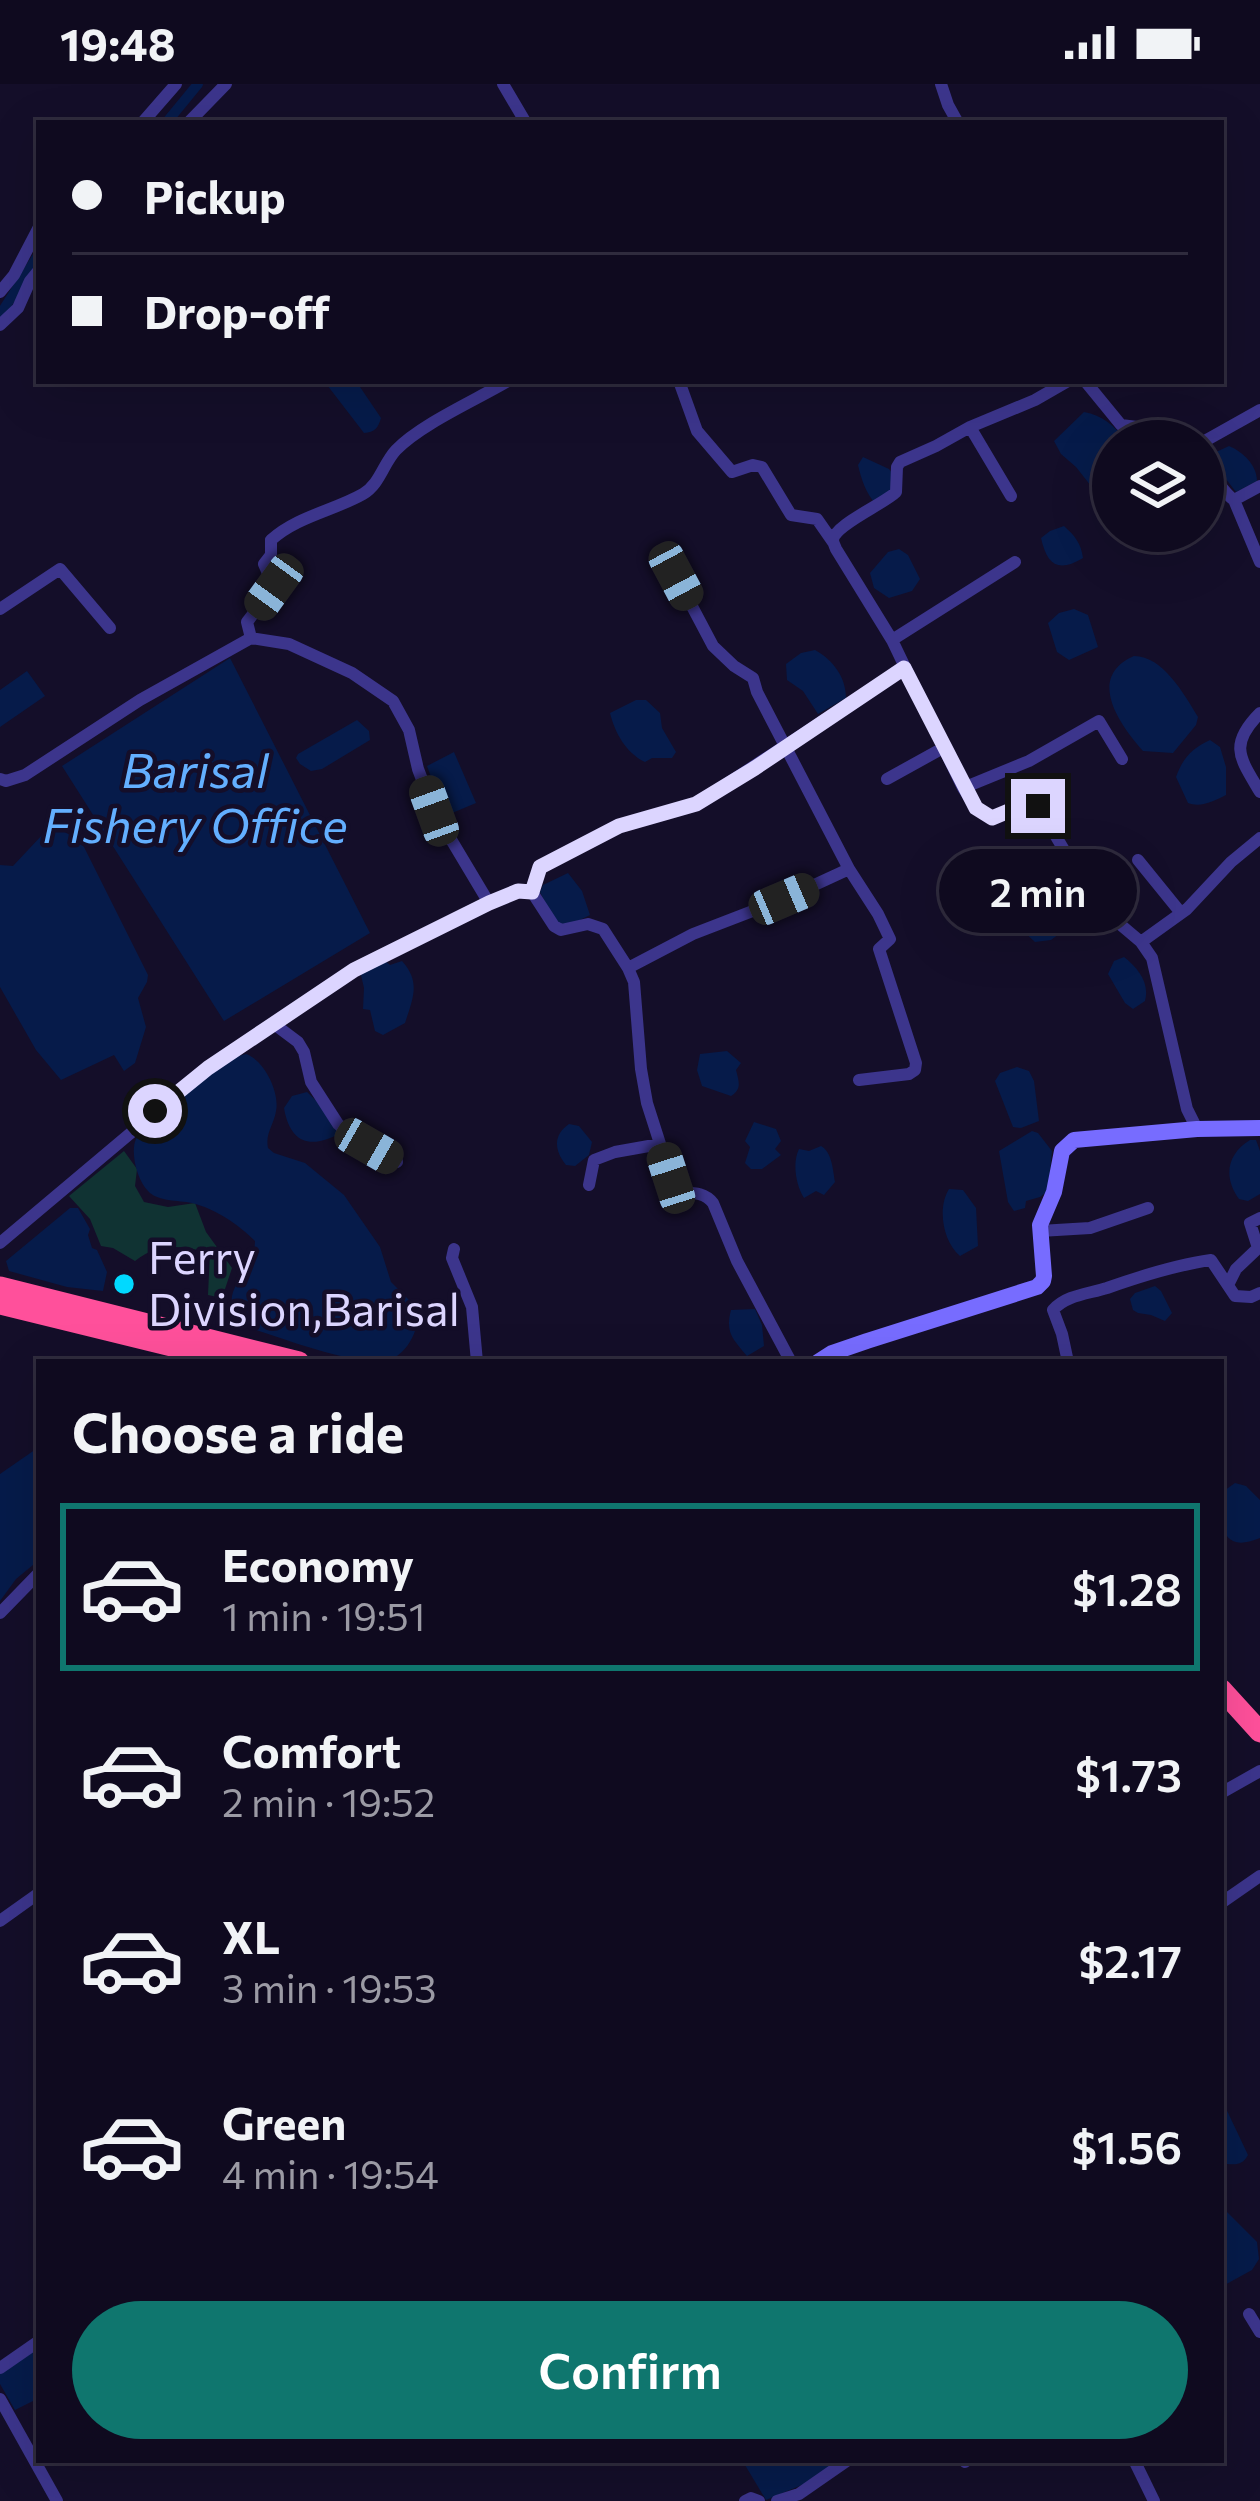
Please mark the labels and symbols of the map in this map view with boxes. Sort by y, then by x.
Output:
car [643,536,709,616]
car [238,547,310,627]
water label: Barisal Fishery Office [42,739,348,853]
car [405,771,463,851]
route end [1011,779,1065,833]
callout: 2 min [939,848,1137,932]
car [744,868,824,930]
route start [128,1084,182,1138]
car [329,1112,409,1180]
car [643,1138,699,1218]
place label: Ferry Division,Barisal [148,1228,460,1335]
marker: Ferry Division,Barisal [111,1271,137,1297]

